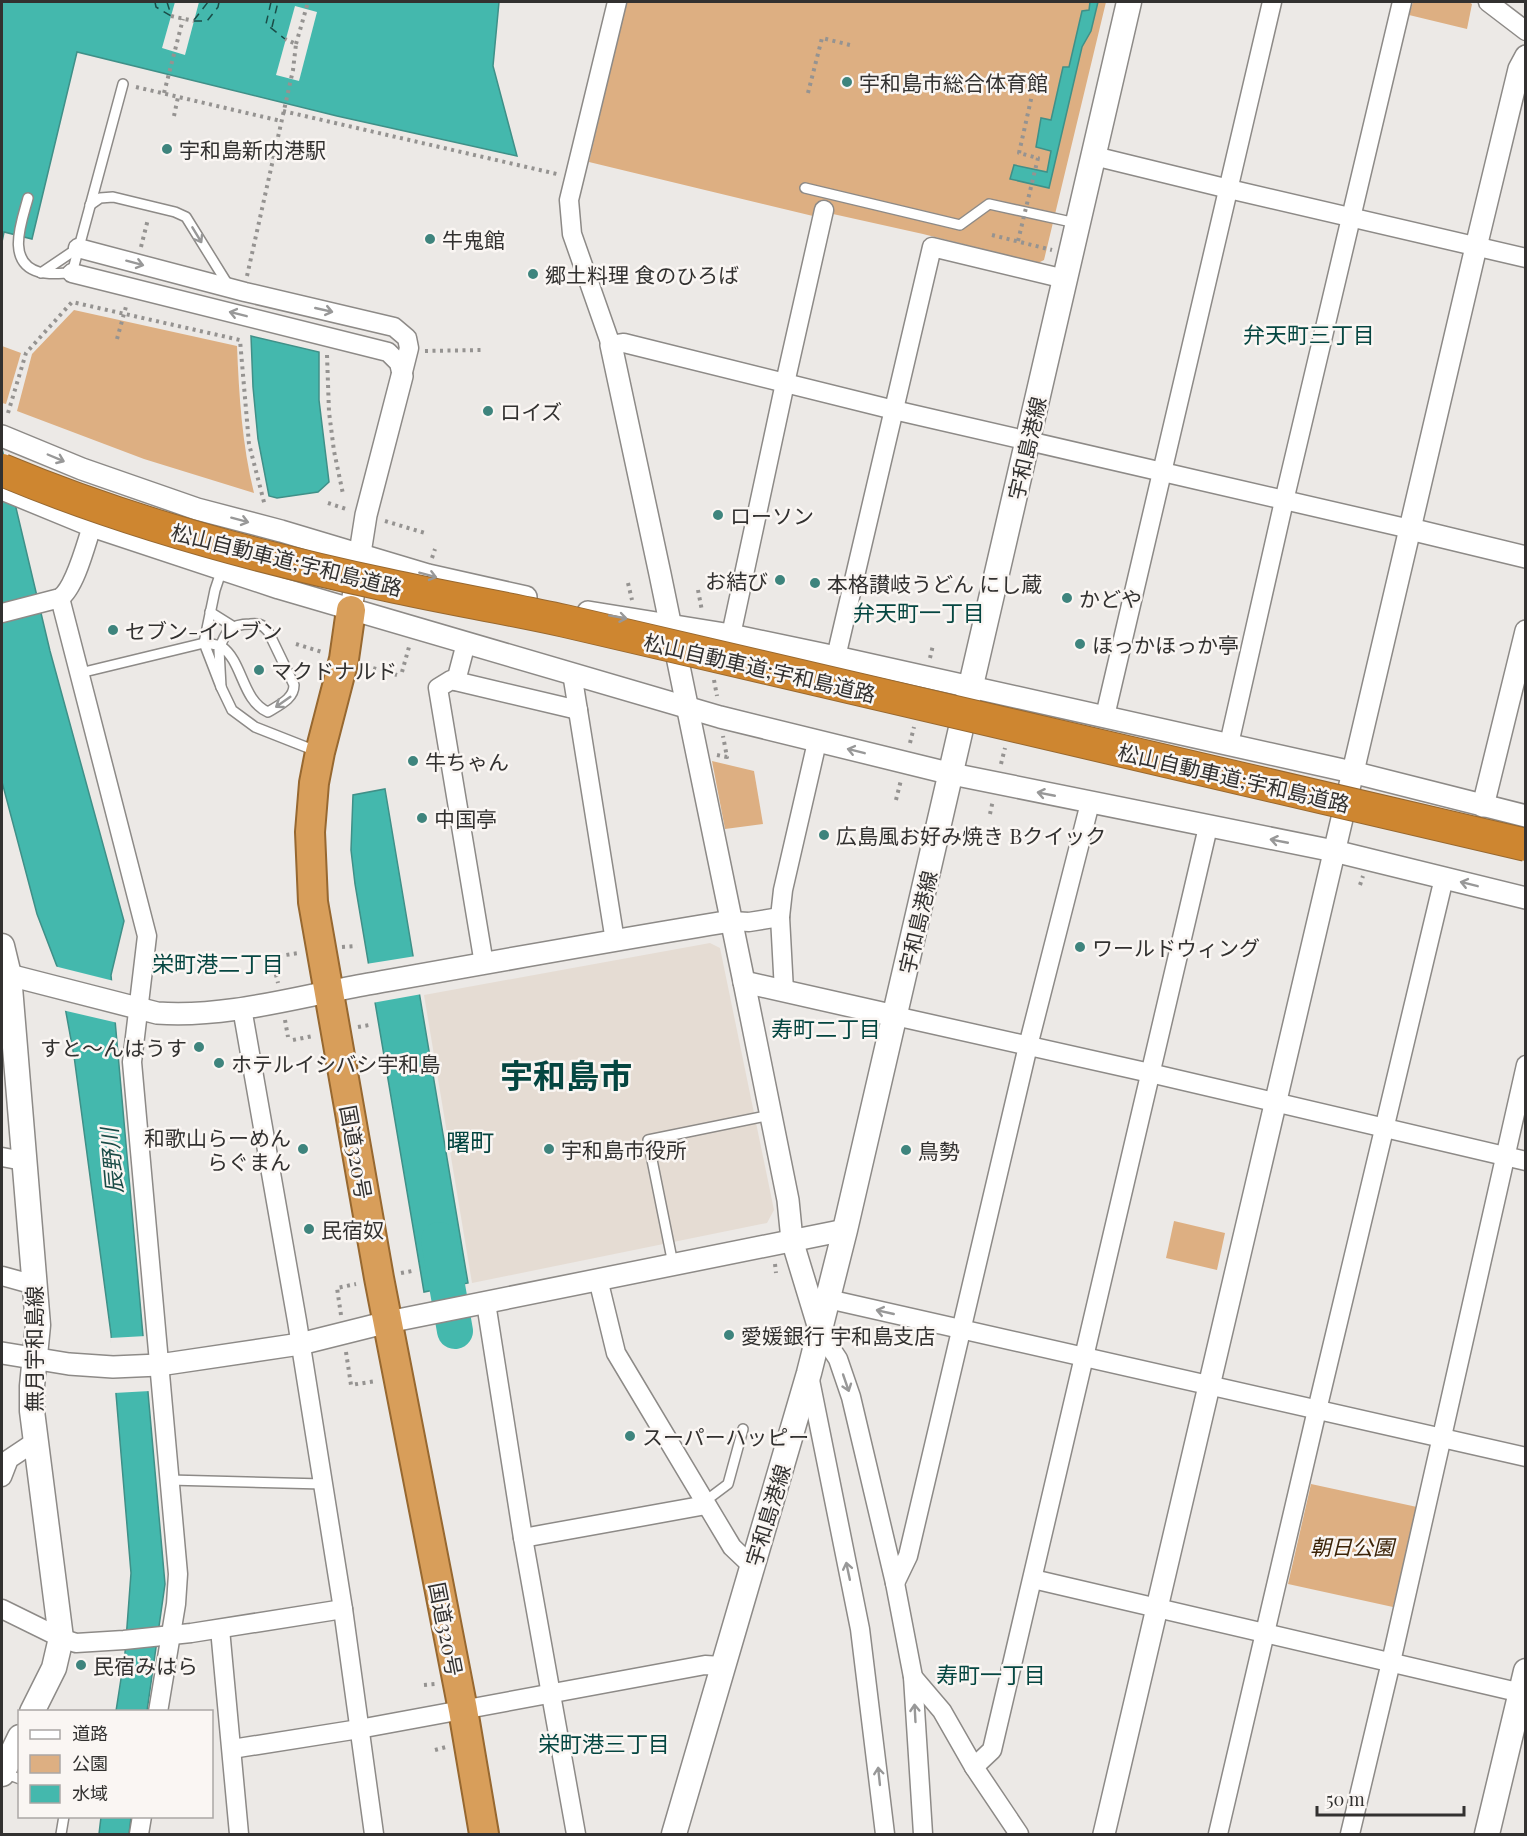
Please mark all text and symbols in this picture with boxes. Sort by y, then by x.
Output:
place label: 宇和島市総合体育館 [859,68,1048,96]
marker: 宇和島市総合体育館 [840,75,854,89]
place label: 宇和島新内港駅 [179,135,326,163]
marker: 宇和島新内港駅 [160,142,174,156]
place label: 牛鬼館 [442,225,505,253]
one-way arrow [192,226,204,243]
marker: 牛鬼館 [423,232,437,246]
one-way arrow [125,258,144,269]
place label: 郷土料理 食のひろば [545,260,739,288]
marker: 郷土料理 食のひろば [526,267,540,281]
one-way arrow [314,305,333,317]
one-way arrow [228,307,247,319]
district label: 弁天町三丁目 [1243,319,1375,349]
street label: 宇和島港線 [1001,394,1051,502]
place label: ロイズ [500,397,562,425]
marker: ロイズ [481,404,495,418]
one-way arrow [46,453,64,464]
place label: ローソン [730,501,814,529]
marker: ローソン [711,508,725,522]
one-way arrow [231,515,250,526]
street label: 松山自動車道;宇和島道路 [169,517,405,601]
place label: お結び [705,566,768,594]
place label: 本格讃岐うどん にし蔵 [827,569,1042,597]
one-way arrow [418,570,437,581]
marker: お結び [773,573,787,587]
marker: 本格讃岐うどん にし蔵 [808,576,822,590]
place label: かどや [1079,584,1142,612]
marker: かどや [1060,591,1074,605]
district label: 弁天町一丁目 [853,597,985,627]
one-way arrow [608,612,627,623]
place label: セブン-イレブン [125,616,282,644]
marker: セブン-イレブン [106,623,120,637]
street label: 松山自動車道;宇和島道路 [641,627,879,707]
place label: ほっかほっか亭 [1092,630,1239,658]
marker: ほっかほっか亭 [1073,637,1087,651]
place label: マクドナルド [271,656,397,684]
marker: マクドナルド [252,663,266,677]
one-way arrow [275,696,292,708]
street label: 松山自動車道;宇和島道路 [1115,737,1353,817]
one-way arrow [847,745,866,757]
place label: 牛ちゃん [425,747,509,775]
marker: 牛ちゃん [406,754,420,768]
one-way arrow [1037,788,1056,799]
place label: 中国亭 [434,804,497,832]
marker: 中国亭 [415,811,429,825]
place label: 広島風お好み焼き Bクイック [836,821,1106,849]
marker: 広島風お好み焼き Bクイック [817,828,831,842]
one-way arrow [1269,835,1289,846]
street label: 宇和島港線 [892,868,942,976]
one-way arrow [1459,877,1478,889]
place label: ワールドウィング [1092,933,1260,961]
marker: ワールドウィング [1073,940,1087,954]
district label: 栄町港二丁目 [152,948,284,978]
district label: 寿町二丁目 [771,1013,881,1043]
place label: すと～んはうす [40,1033,187,1061]
marker: すと～んはうす [192,1040,206,1054]
place label: ホテルイシバシ宇和島 [231,1049,440,1077]
district label: 宇和島市 [500,1052,632,1096]
marker: ホテルイシバシ宇和島 [212,1056,226,1070]
street label: 国道320号 [335,1103,379,1201]
place label: 和歌山らーめん らぐまん [144,1123,291,1175]
water label: 辰野川 [93,1125,129,1195]
district label: 曙町 [446,1125,494,1157]
place label: 宇和島市役所 [561,1135,687,1163]
place label: 鳥勢 [918,1136,960,1164]
marker: 和歌山らーめん らぐまん [296,1142,310,1156]
marker: 宇和島市役所 [542,1142,556,1156]
marker: 鳥勢 [899,1143,913,1157]
place label: 民宿奴 [321,1215,384,1243]
marker: 民宿奴 [302,1222,316,1236]
street label: 無月宇和島線 [19,1286,47,1412]
one-way arrow [876,1306,895,1318]
place label: 愛媛銀行 宇和島支店 [741,1321,935,1349]
marker: 愛媛銀行 宇和島支店 [722,1328,736,1342]
one-way arrow [842,1373,853,1392]
place label: スーパーハッピー [642,1422,809,1450]
marker: スーパーハッピー [623,1429,637,1443]
street label: 宇和島港線 [738,1461,796,1569]
park label: 朝日公園 [1310,1532,1397,1560]
one-way arrow [842,1562,853,1582]
street label: 国道320号 [424,1580,470,1678]
place label: 民宿みはら [93,1651,198,1679]
marker: 民宿みはら [74,1658,88,1672]
district label: 寿町一丁目 [936,1659,1046,1689]
one-way arrow [909,1704,920,1724]
legend [18,1710,213,1818]
text: 道路 [72,1721,108,1745]
district label: 栄町港三丁目 [538,1728,670,1758]
text: 公園 [72,1751,108,1775]
one-way arrow [873,1767,884,1787]
scale bar [1317,1779,1464,1817]
text: 水域 [72,1781,108,1805]
text: 50 m [1326,1787,1365,1811]

